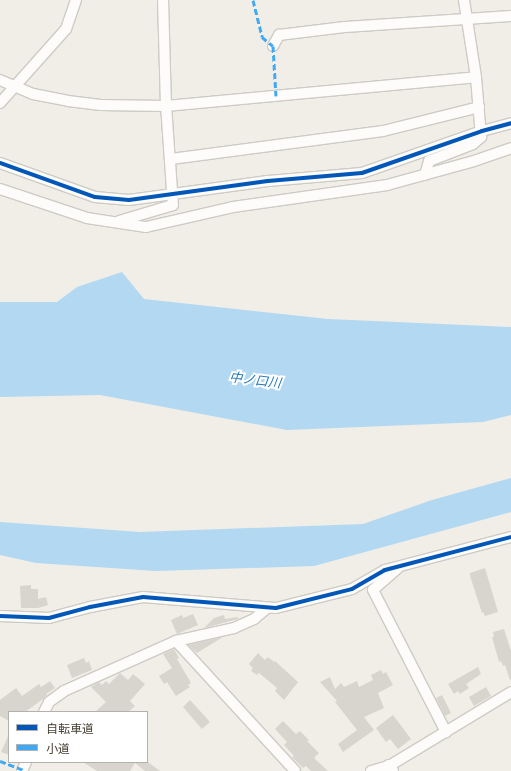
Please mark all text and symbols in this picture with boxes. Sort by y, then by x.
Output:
water label: 中ノ口川 [228,370,282,392]
legend [8,711,148,763]
text: 自転車道 [46,722,94,736]
text: 小道 [46,742,70,756]

